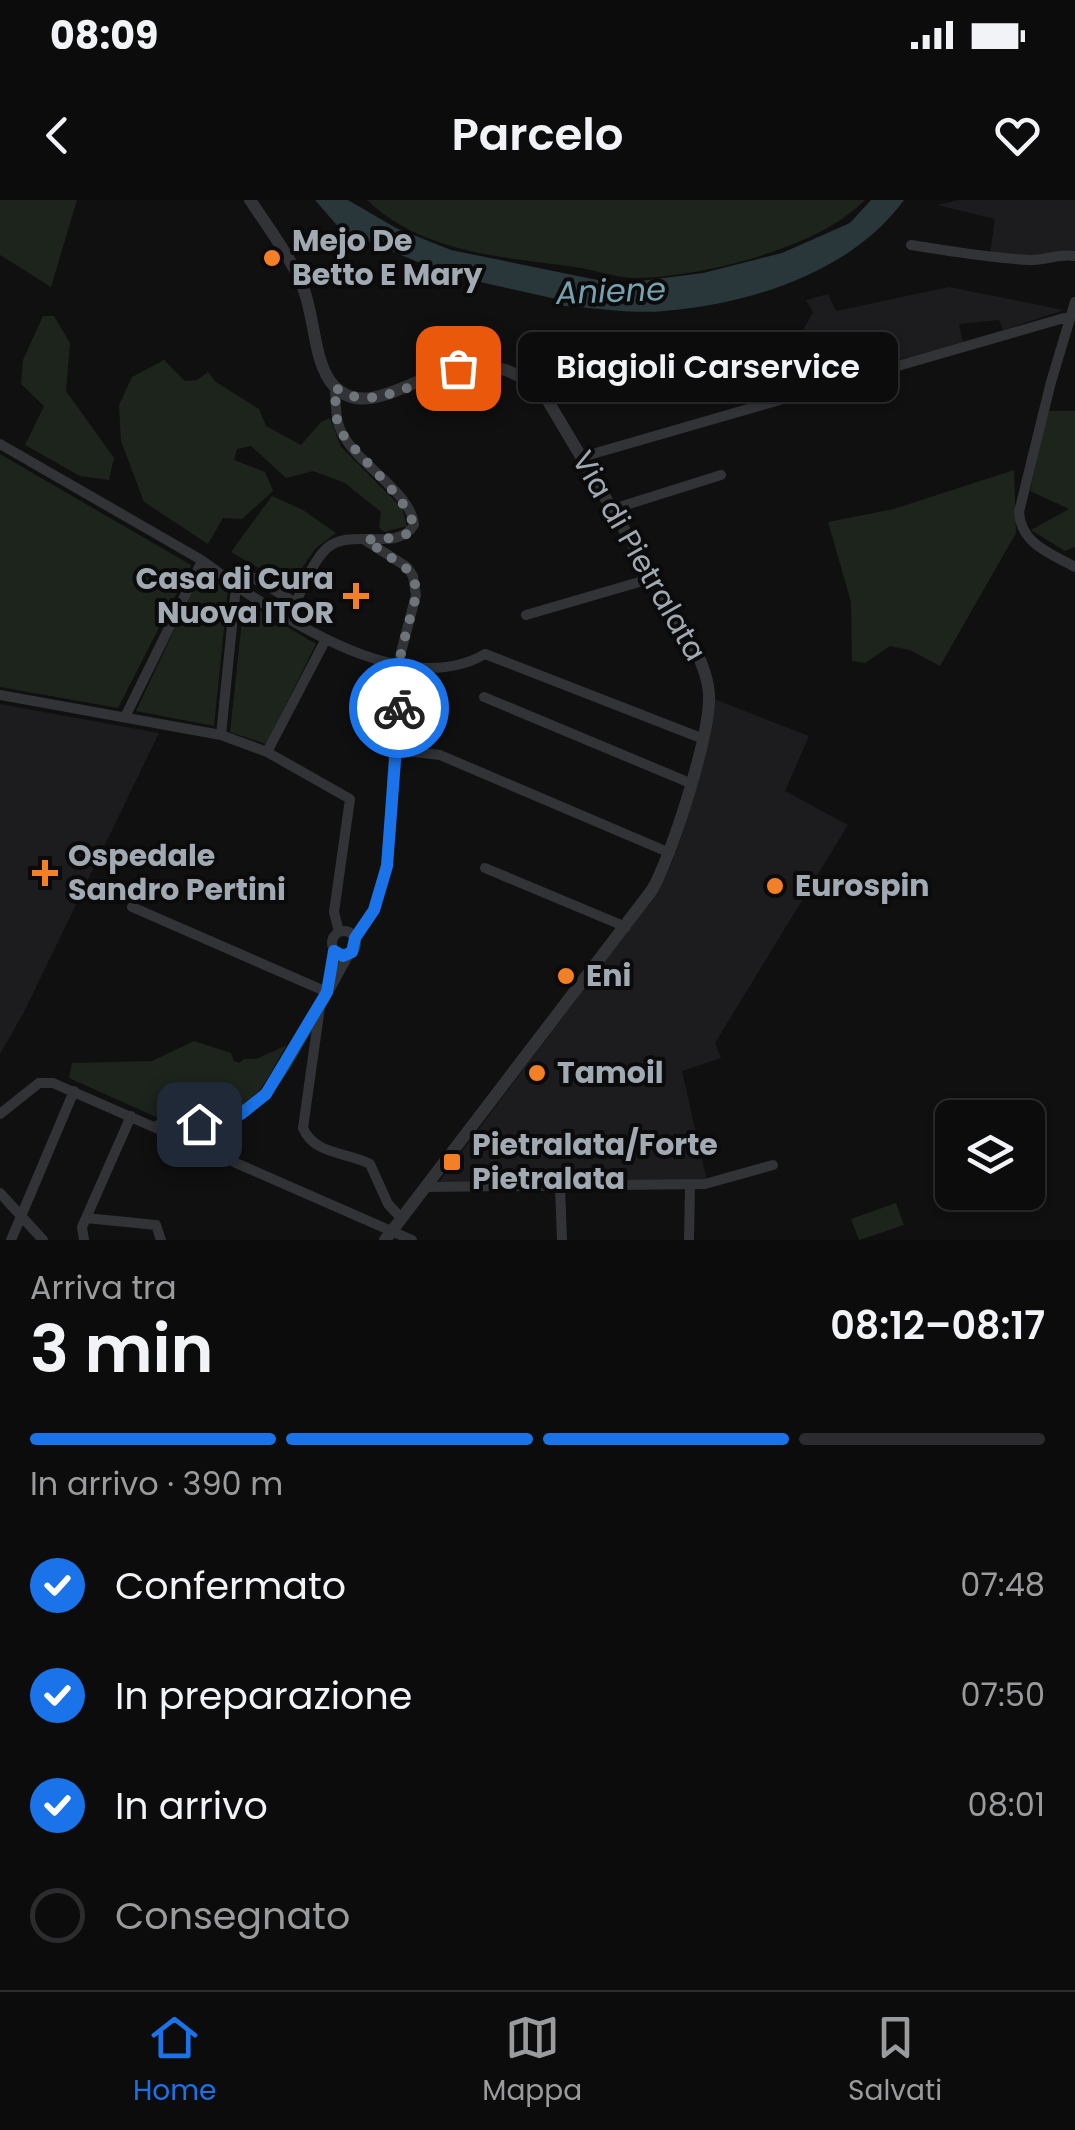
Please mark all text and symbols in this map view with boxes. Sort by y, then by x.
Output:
text: 08:09 [50,9,158,62]
text: Parcelo [451,103,624,166]
icon: back [30,108,85,163]
icon: heart [990,108,1045,163]
place label: Mejo De Betto E Mary [292,219,482,296]
marker: Mejo De Betto E Mary [261,247,283,269]
water label: Aniene [554,266,667,315]
pin [416,326,501,411]
callout: Biagioli Carservice [518,333,898,403]
icon: bag [431,341,486,396]
text: Biagioli Carservice [556,344,860,389]
street label: Via di Pietralata [562,443,717,669]
place label: Casa di Cura Nuova ITOR [135,557,334,634]
marker: Casa di Cura Nuova ITOR [343,583,369,609]
courier [349,658,449,758]
icon: bike [372,681,427,736]
place label: Ospedale Sandro Pertini [68,834,286,911]
marker: Ospedale Sandro Pertini [32,860,58,886]
place label: Eurospin [795,864,930,907]
marker: Eurospin [764,875,786,897]
place label: Eni [586,954,631,997]
marker: Eni [555,965,577,987]
place label: Tamoil [557,1051,664,1094]
marker: Tamoil [526,1062,548,1084]
pin [157,1082,242,1167]
icon: home [172,1097,227,1152]
map controls [935,1100,1045,1210]
button: layers [935,1100,1045,1210]
place label: Pietralata/Forte Pietralata [472,1123,718,1200]
marker: Pietralata/Forte Pietralata [441,1151,463,1173]
text: Arriva tra [30,1265,177,1310]
text: 08:12–08:17 [830,1299,1045,1352]
text: 3 min [30,1304,214,1395]
text: In arrivo · 390 m [30,1461,283,1506]
icon: check [30,1558,85,1613]
text: Confermato [115,1559,346,1612]
text: 07:48 [960,1562,1045,1607]
icon: check [30,1668,85,1723]
text: In preparazione [115,1669,412,1722]
text: 07:50 [960,1672,1045,1717]
icon: check [30,1778,85,1833]
text: In arrivo [115,1779,268,1832]
text: 08:01 [968,1782,1045,1827]
text: Consegnato [115,1889,350,1942]
tab: Home [133,2010,216,2112]
tab: Mappa [482,2010,582,2112]
tab: Salvati [848,2010,942,2112]

